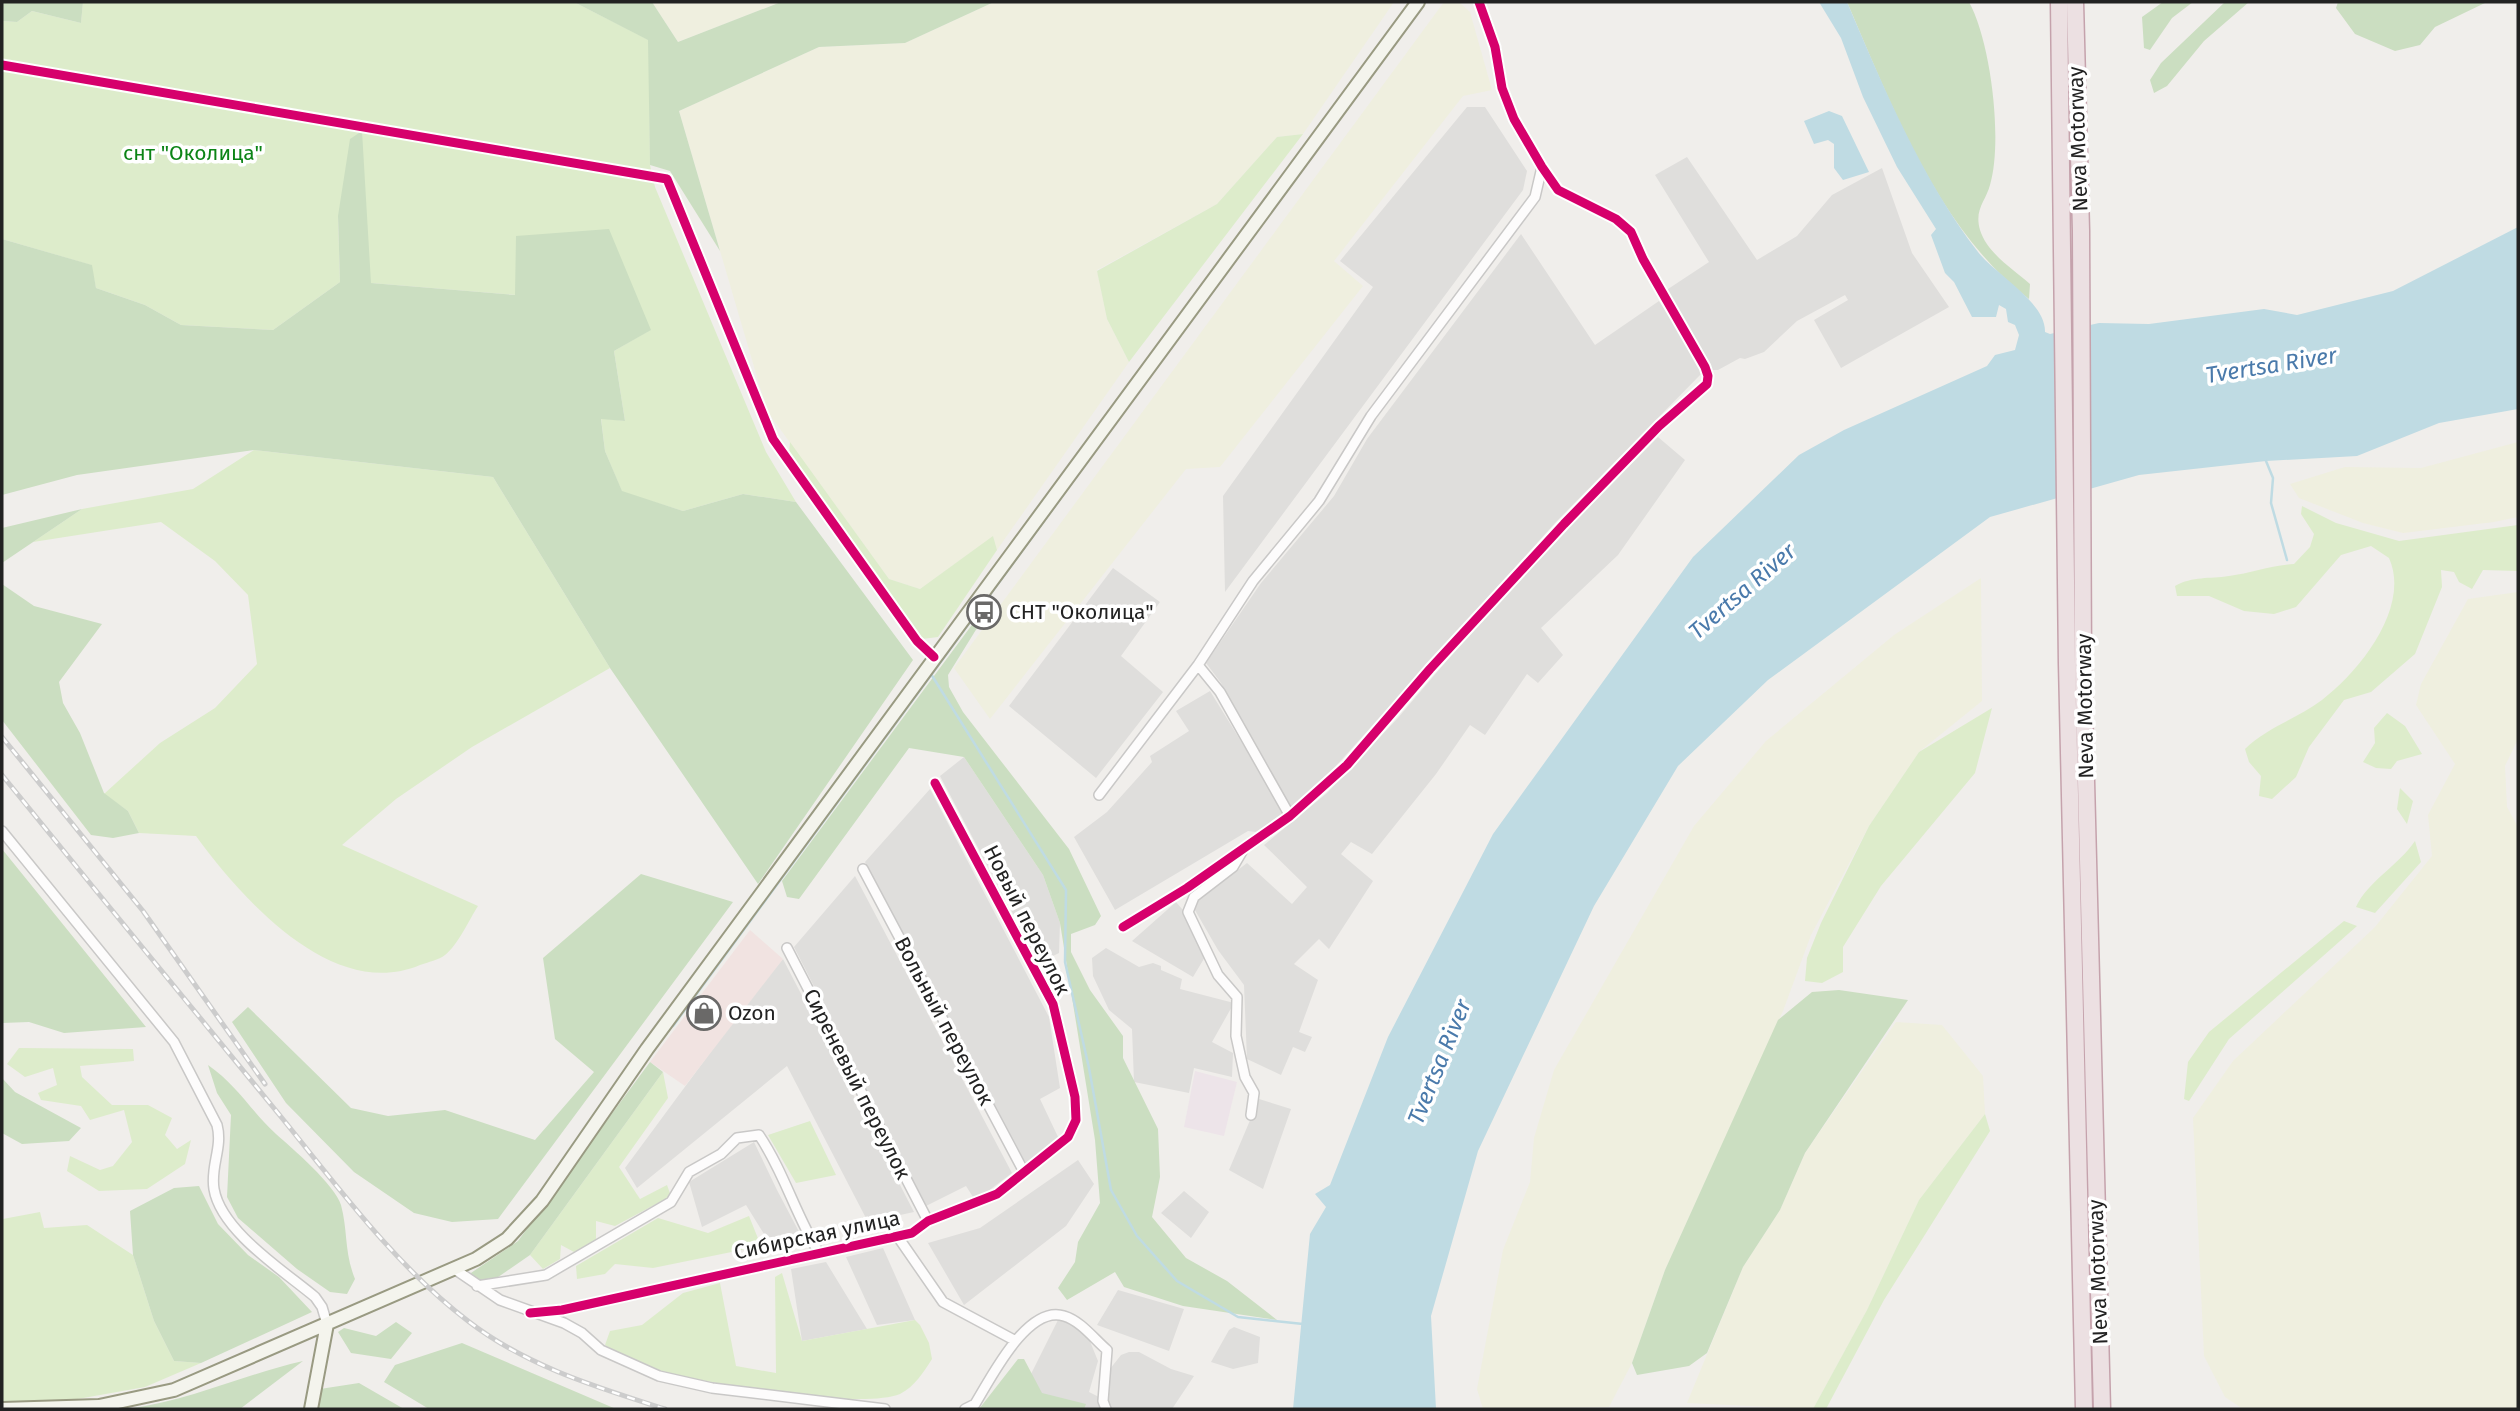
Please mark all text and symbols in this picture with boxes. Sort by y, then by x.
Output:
street label: Neva Motorway [2062,65,2094,212]
park label: снт "Околица" [123,140,263,166]
water label: Tvertsa River [2203,341,2340,389]
water label: Tvertsa River [1683,536,1802,645]
bus stop icon: СНТ "Околица" [965,593,1003,631]
place label: СНТ "Околица" [1009,599,1154,625]
street label: Neva Motorway [2071,633,2099,779]
street label: Новый переулок [978,841,1076,999]
street label: Вольный переулок [889,932,999,1110]
street label: Сиреневый переулок [798,984,916,1184]
shop icon: Ozon [685,994,723,1032]
water label: Tvertsa River [1401,994,1477,1129]
place label: Ozon [728,1000,776,1026]
street label: Neva Motorway [2082,1198,2114,1345]
street label: Сибирская улица [732,1205,902,1265]

